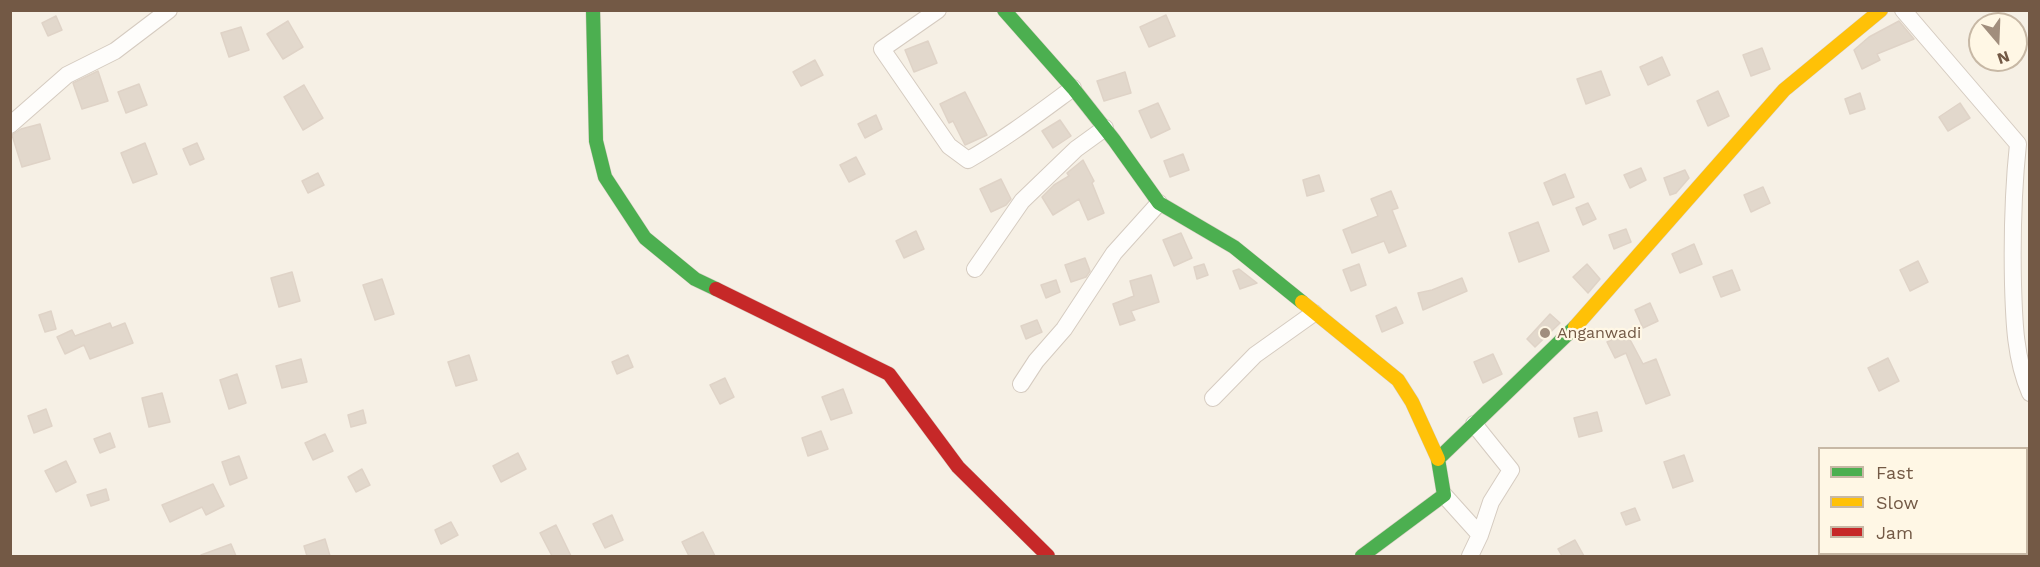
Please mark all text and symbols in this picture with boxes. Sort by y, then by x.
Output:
north arrow [1968,12,2028,72]
text: N [1995,47,2012,69]
place label: Anganwadi [1557,323,1641,343]
marker: Anganwadi [1538,326,1552,340]
legend [1818,447,2028,555]
text: Fast [1876,462,1913,483]
text: Slow [1876,492,1919,513]
text: Jam [1876,522,1913,543]

